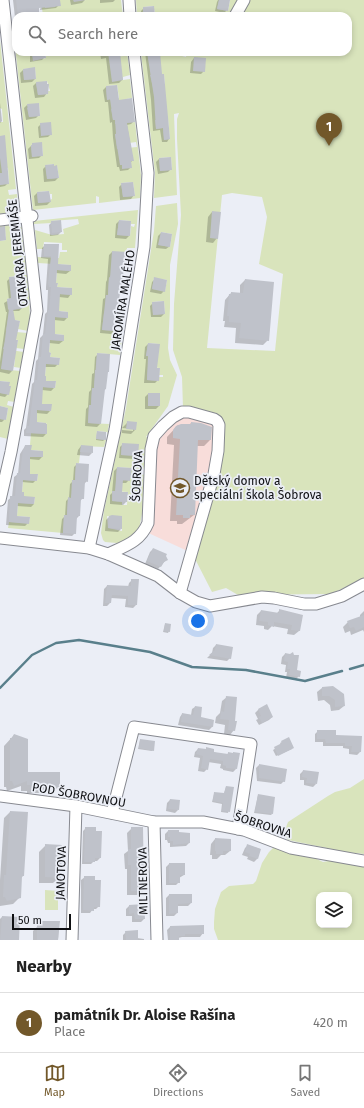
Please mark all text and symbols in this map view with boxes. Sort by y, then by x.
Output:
search box [12,12,352,56]
icon: search [26,23,48,45]
text: Search here [58,25,138,43]
pin: 1 [316,113,342,146]
street label: OTAKARA JEREMIÁŠE [4,199,31,308]
street label: JAROMÍRA MALÉHO [107,249,138,351]
street label: ŠOBROVA [128,450,145,502]
place label: Dětský domov a speciální škola Šobrova [194,474,322,502]
school or university icon: Dětský domov a speciální škola Šobrova [169,477,191,499]
your location [188,611,208,631]
street label: POD ŠOBROVNOU [31,779,127,810]
street label: ŠOBROVNA [233,808,294,841]
street label: JANOTOVA [53,846,69,900]
street label: MILTNEROVA [135,847,151,915]
map controls [316,892,352,928]
button: layers [316,892,352,928]
scale bar [12,912,71,931]
text: 50 m [18,914,42,927]
text: Nearby [16,956,71,977]
text: památník Dr. Aloise Rašína [54,1006,235,1024]
text: 1 [26,1015,32,1030]
text: 420 m [313,1015,348,1030]
text: Place [54,1024,85,1039]
tab: Map [44,1062,66,1099]
tab: Directions [153,1062,203,1099]
tab: Saved [291,1062,320,1099]

